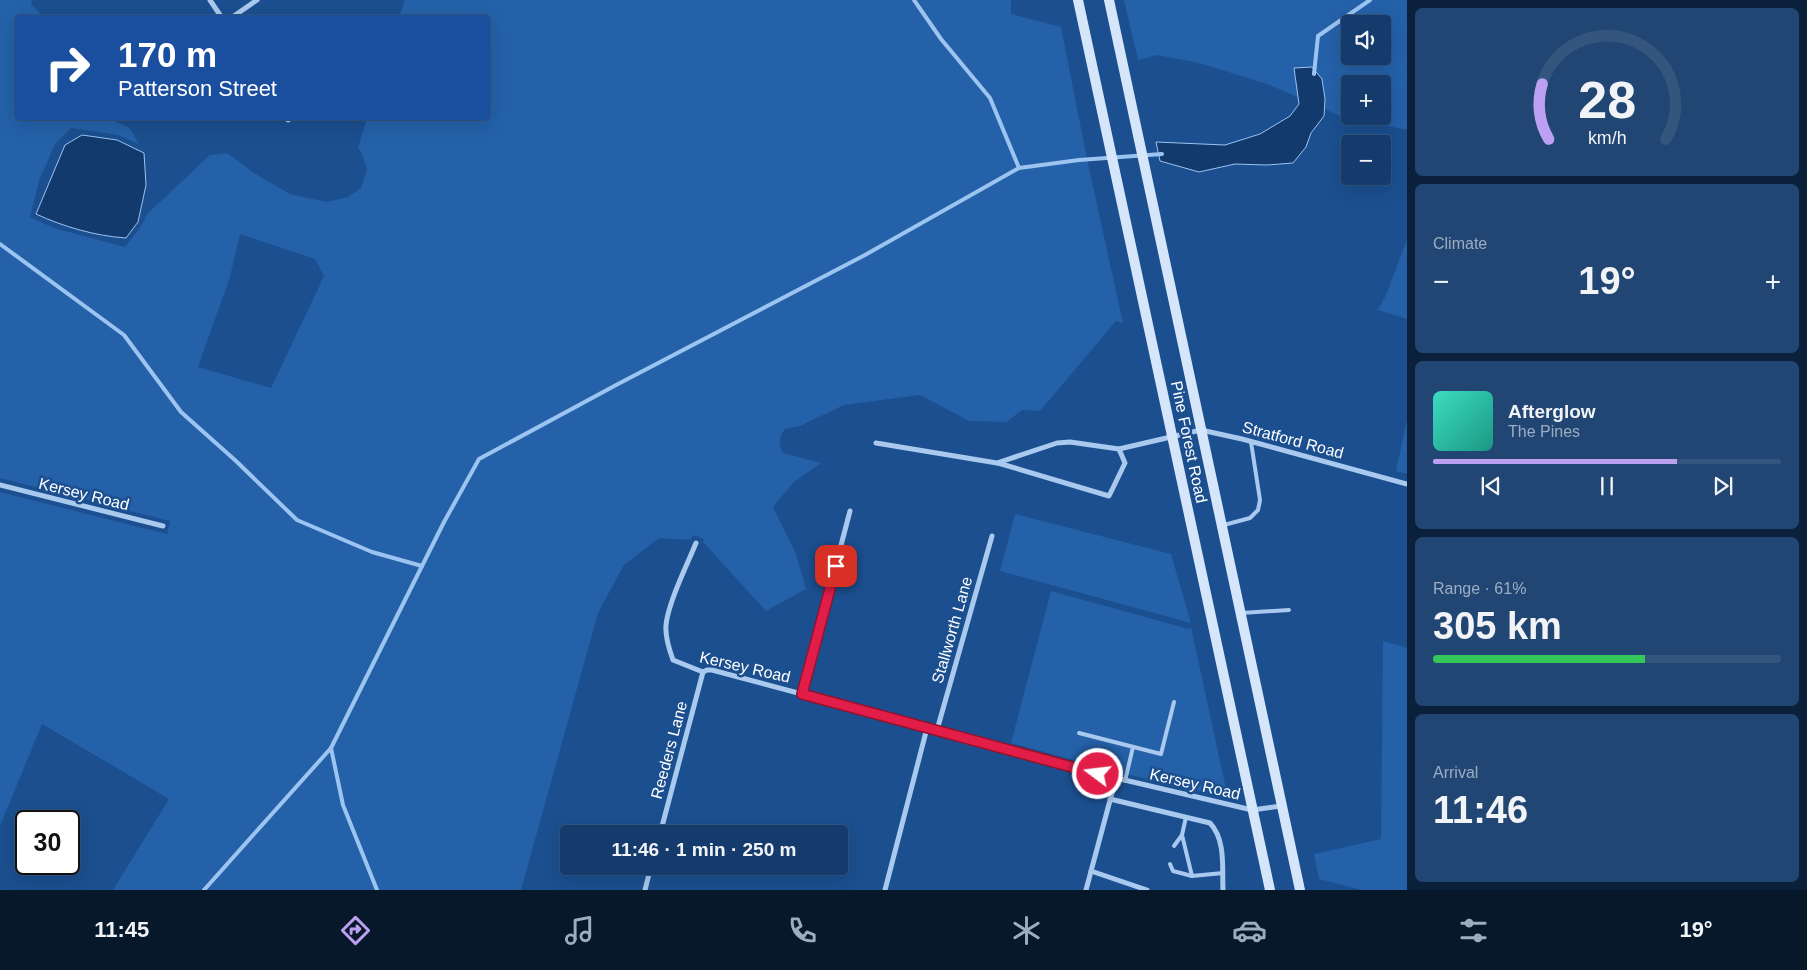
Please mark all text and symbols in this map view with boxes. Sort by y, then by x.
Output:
map controls [1341,15,1391,185]
button: sound [1341,15,1391,65]
icon: right [35,35,100,100]
text: 170 m [118,35,217,74]
text: 28 [1578,71,1636,129]
button: + [1341,75,1391,125]
text: Patterson Street [118,76,277,101]
text: km/h [1588,128,1626,148]
button: − [1341,135,1391,185]
text: Climate [1433,235,1487,252]
text: 19° [1578,260,1636,302]
text: − [1433,266,1449,297]
text: + [1765,266,1781,297]
street label: Pine Forest Road [1168,379,1210,505]
text: Afterglow [1508,401,1596,422]
street label: Stratford Road [1241,418,1345,462]
text: The Pines [1508,423,1580,440]
icon: previous [1477,472,1505,500]
icon: pause [1593,472,1621,500]
icon: next [1709,472,1737,500]
street label: Kersey Road [37,475,131,513]
pin [815,545,857,587]
icon: arrive [822,552,850,580]
street label: Stallworth Lane [929,575,975,685]
text: Range · 61% [1433,580,1526,597]
text: 305 km [1433,605,1562,647]
street label: Kersey Road [698,648,792,686]
street label: Reeders Lane [648,699,690,801]
position arrow [1071,747,1123,799]
text: Arrival [1433,764,1478,781]
street label: Kersey Road [1148,765,1242,803]
text: 11:46 [1433,789,1528,831]
speed limit sign: 30 [15,810,80,875]
text: 11:46 · 1 min · 250 m [612,839,796,860]
icon: directions [338,913,373,948]
icon: music [562,913,597,948]
icon: phone [785,913,820,948]
icon: climate [1009,913,1044,948]
icon: car [1232,913,1267,948]
icon: filters [1456,913,1491,948]
text: 11:45 [94,917,149,942]
text: 19° [1679,917,1713,942]

